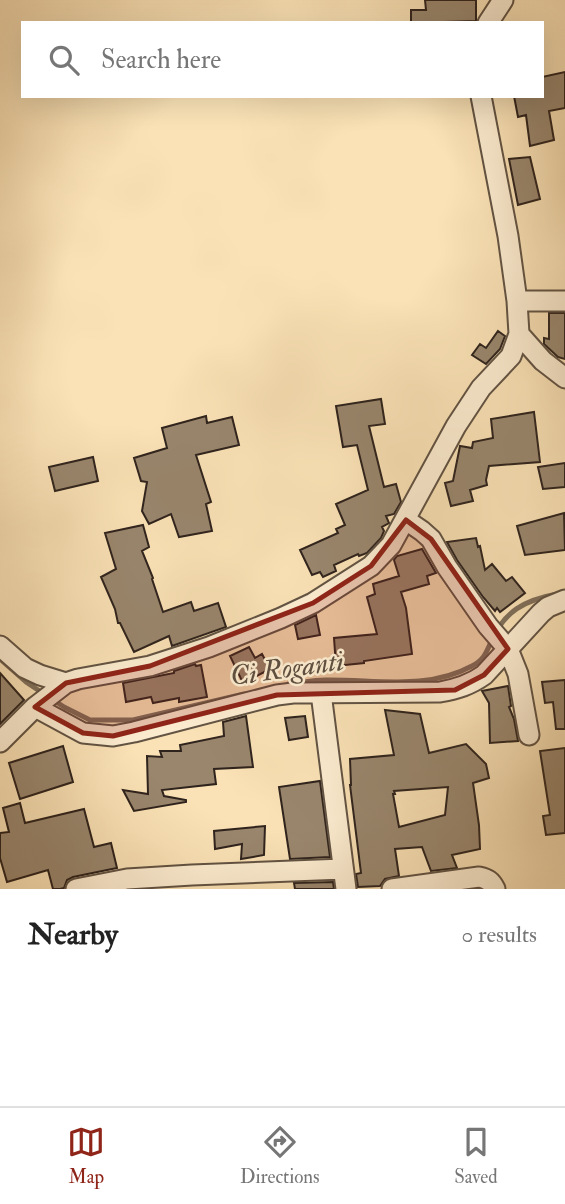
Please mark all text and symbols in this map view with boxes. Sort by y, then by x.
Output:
search box [21,21,544,98]
icon: search [45,41,83,79]
text: Search here [101,44,221,76]
water label: Ci Roganti [228,644,346,694]
text: Nearby [28,916,118,953]
text: 0 results [461,920,537,949]
tab: Map [67,1123,105,1189]
tab: Directions [240,1123,320,1189]
tab: Saved [454,1123,498,1189]

